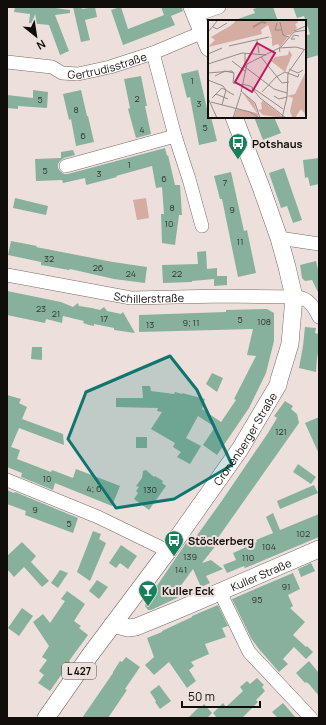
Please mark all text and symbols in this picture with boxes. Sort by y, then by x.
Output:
north arrow [16,16,56,56]
inset map [208,20,306,118]
text: N [34,37,48,54]
street label: Gertrudisstraße [67,48,149,82]
house number: 1 [190,74,194,87]
house number: 2 [134,92,140,105]
house number: 5 [37,93,43,106]
house number: 3 [197,97,202,110]
house number: 8 [73,103,79,116]
house number: 5 [202,121,208,134]
house number: 4 [139,123,145,136]
house number: 6 [80,129,86,142]
bus stop icon: Potshaus [227,132,249,160]
place label: Potshaus [252,136,303,151]
house number: 1 [127,158,131,171]
house number: 5 [42,164,48,177]
house number: 3 [97,167,102,180]
house number: 6 [161,172,167,185]
house number: 7 [223,176,228,189]
house number: 8 [169,201,175,214]
house number: 9 [229,203,235,216]
house number: 10 [165,217,174,230]
house number: 11 [236,235,244,248]
house number: 32 [44,252,54,265]
house number: 26 [93,261,104,274]
house number: 24 [126,267,136,280]
house number: 22 [172,267,182,280]
street label: Schillerstraße [113,287,185,306]
house number: 23 [36,302,46,315]
house number: 21 [52,307,60,320]
house number: 17 [100,312,108,325]
house number: 5 [237,313,243,326]
house number: 108 [257,315,271,328]
house number: 9; 11 [182,316,200,329]
house number: 13 [146,318,154,331]
street label: Cronenberger Straße [209,389,280,488]
house number: 121 [275,425,287,438]
house number: 10 [43,472,52,485]
house number: 4; 6 [86,482,102,495]
house number: 130 [143,483,157,496]
house number: 9 [32,503,38,516]
house number: 5 [66,517,72,530]
house number: 102 [296,527,310,540]
bus stop icon: Stöckerberg [163,529,185,557]
place label: Stöckerberg [188,533,254,548]
house number: 104 [262,540,276,553]
house number: 139 [183,550,197,563]
house number: 110 [242,551,254,564]
street label: Kuller Straße [228,554,294,594]
house number: 141 [175,563,187,576]
bar icon: Kuller Eck [137,579,159,607]
house number: 91 [281,580,291,593]
place label: Kuller Eck [162,583,215,598]
house number: 95 [252,593,262,606]
road number: L 427 [62,663,96,679]
scale bar [182,683,260,709]
text: 50 m [188,688,215,705]

